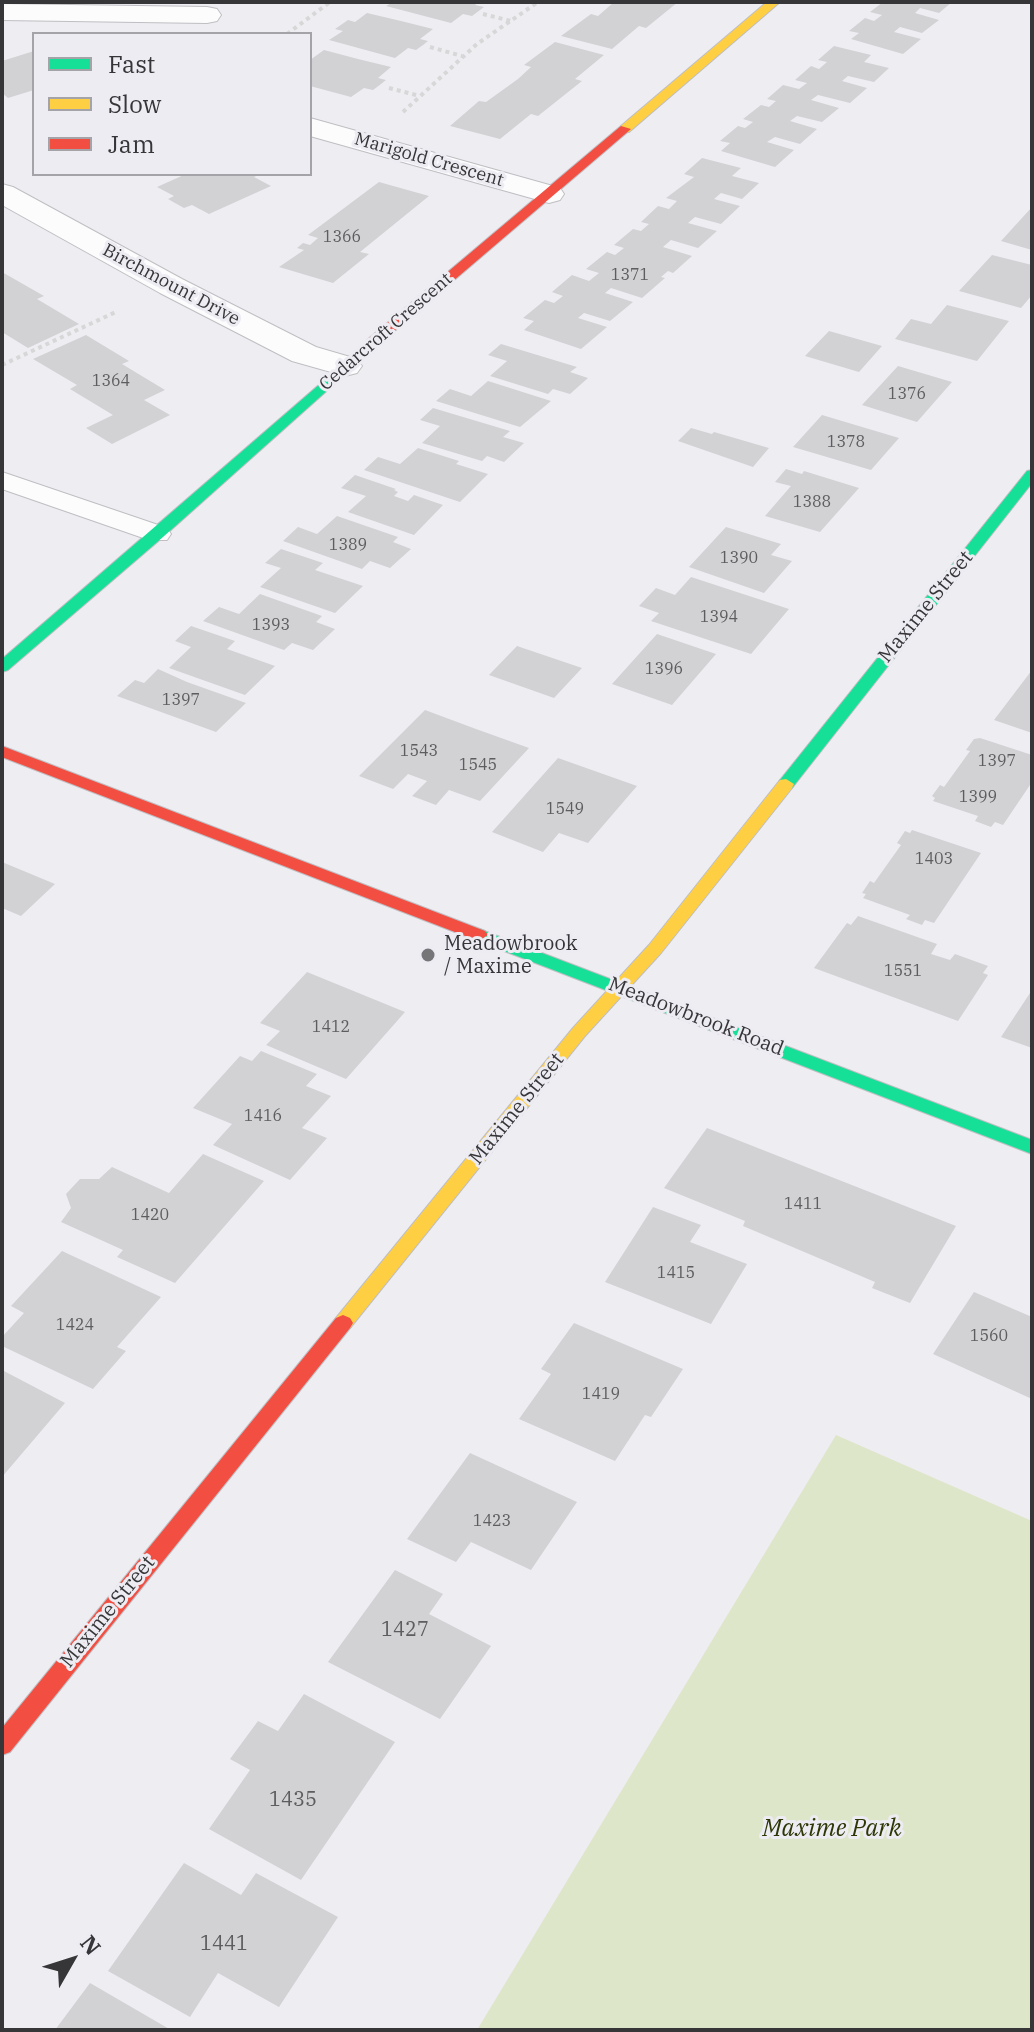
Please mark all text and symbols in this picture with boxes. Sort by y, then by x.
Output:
legend [32,32,312,176]
text: Fast [108,48,155,80]
text: Slow [108,88,161,120]
text: Jam [108,128,155,160]
street label: Marigold Crescent [352,128,506,192]
house number: 1366 [323,227,361,247]
street label: Birchmount Drive [99,240,243,330]
house number: 1371 [611,265,649,285]
street label: Cedarcroft Crescent [315,269,457,395]
house number: 1364 [92,371,130,391]
house number: 1376 [888,384,926,404]
house number: 1378 [827,432,865,452]
house number: 1388 [793,492,831,512]
house number: 1389 [329,535,367,555]
street label: Maxime Street [874,546,978,668]
house number: 1390 [720,548,758,568]
house number: 1394 [700,607,738,627]
house number: 1393 [252,615,290,635]
house number: 1396 [645,659,683,679]
house number: 1397 [162,690,200,710]
house number: 1543 [400,741,438,761]
house number: 1397 [978,751,1016,771]
house number: 1545 [459,755,497,775]
house number: 1399 [959,787,997,807]
house number: 1549 [546,799,584,819]
house number: 1403 [915,849,953,869]
place label: Meadowbrook / Maxime [444,932,577,979]
marker: Meadowbrook / Maxime [419,946,437,964]
house number: 1551 [884,961,922,981]
street label: Meadowbrook Road [605,973,787,1061]
house number: 1412 [312,1017,350,1037]
street label: Maxime Street [465,1048,569,1170]
house number: 1416 [244,1106,282,1126]
house number: 1411 [784,1194,822,1214]
house number: 1420 [131,1205,169,1225]
house number: 1415 [657,1263,695,1283]
house number: 1424 [56,1315,94,1335]
house number: 1560 [970,1326,1008,1346]
house number: 1419 [582,1384,620,1404]
house number: 1423 [473,1511,511,1531]
street label: Maxime Street [56,1551,160,1673]
house number: 1427 [381,1618,429,1642]
house number: 1435 [269,1788,317,1812]
park label: Maxime Park [762,1815,902,1843]
north arrow [32,1920,112,2000]
text: N [74,1929,108,1960]
house number: 1441 [200,1932,248,1956]

